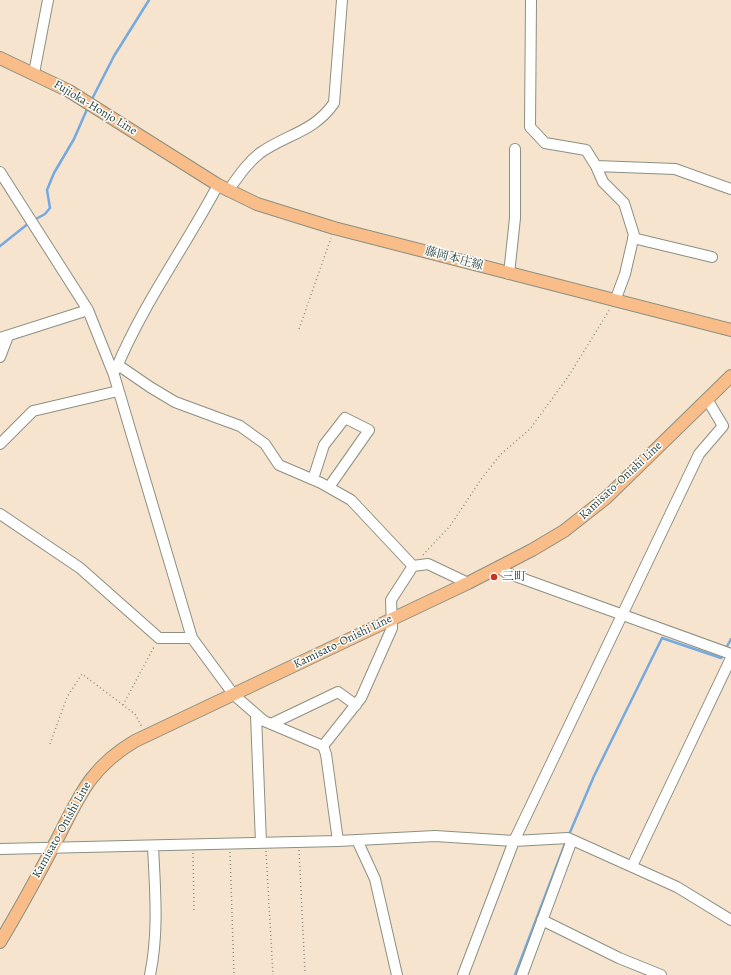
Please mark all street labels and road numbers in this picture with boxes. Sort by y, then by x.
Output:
street label: Fujioka-Honjo Line [51,77,139,139]
street label: 藤岡本庄線 [423,244,485,274]
street label: Kamisato-Onishi Line [577,439,665,523]
street label: Kamisato-Onishi Line [291,612,395,672]
street label: Kamisato-Onishi Line [30,779,94,881]

